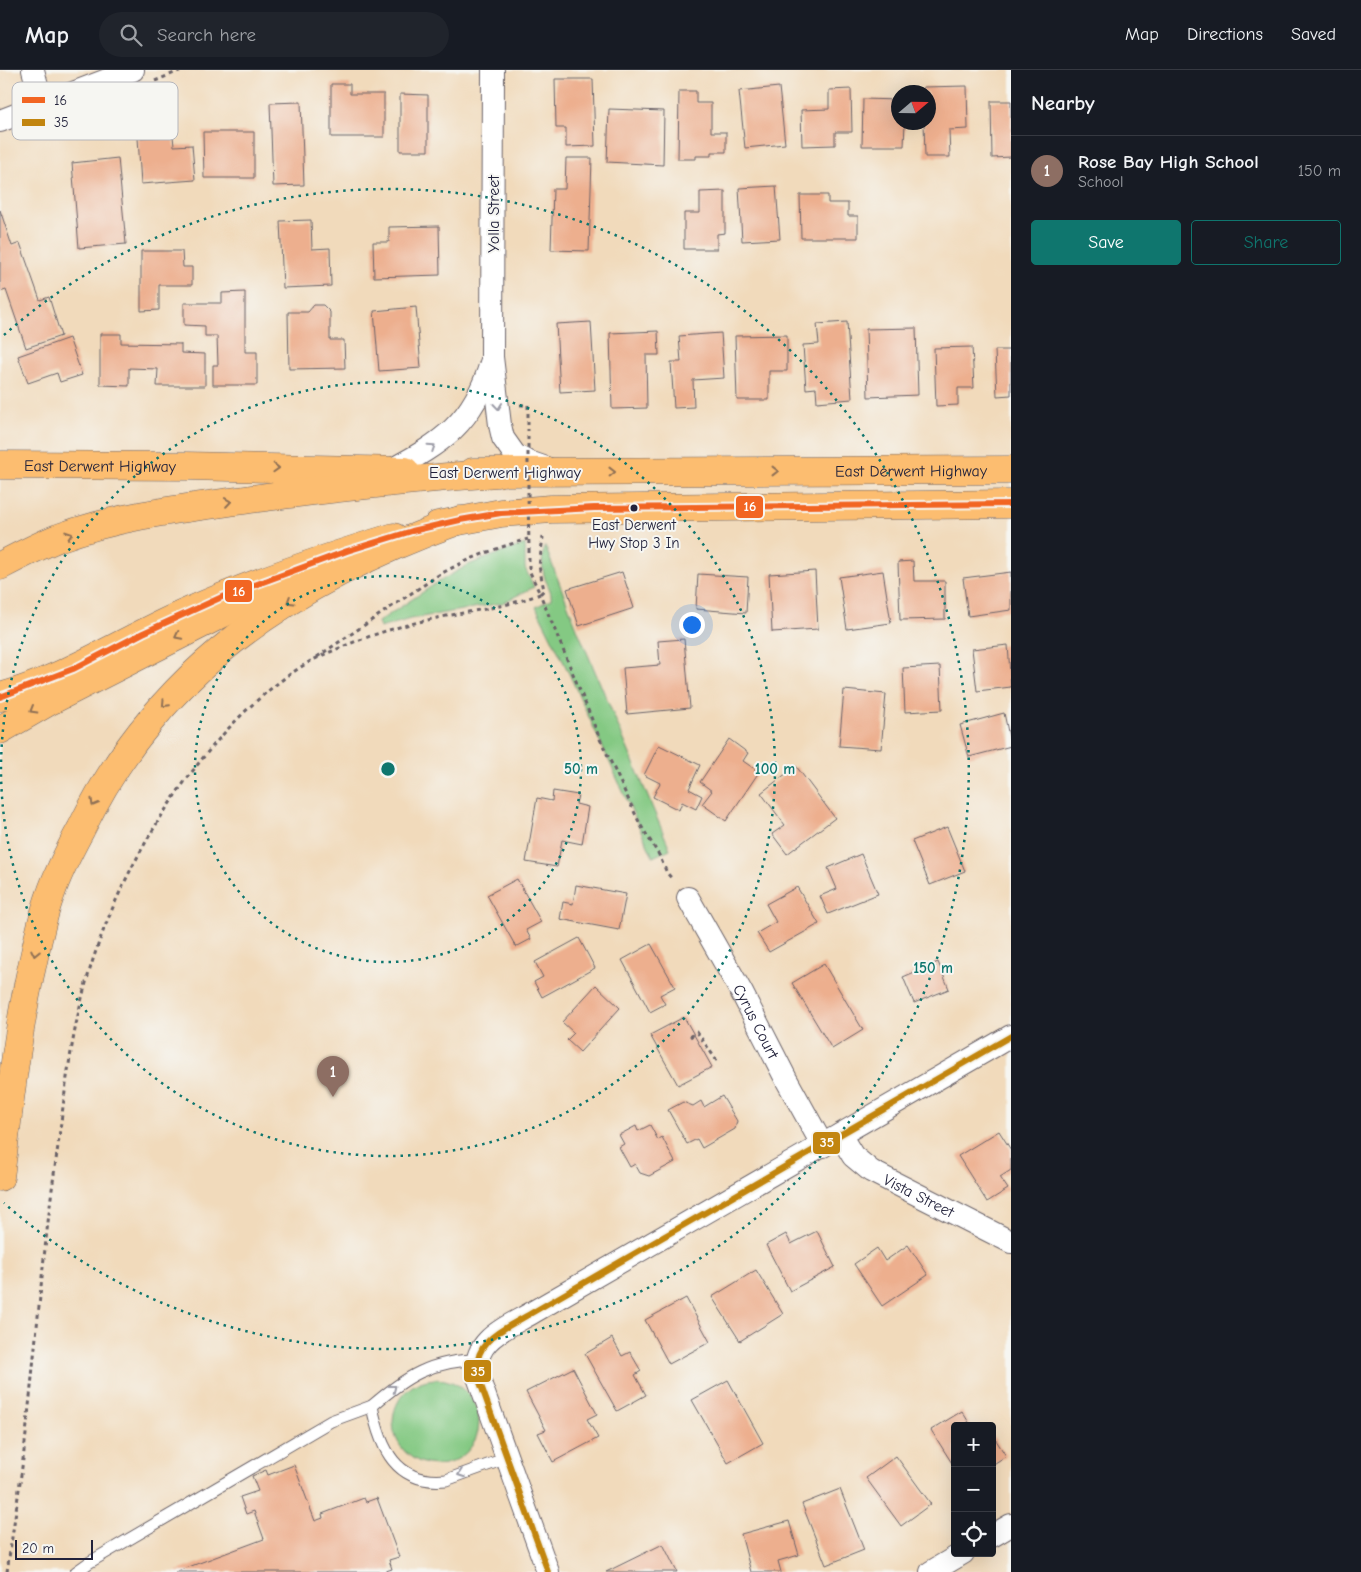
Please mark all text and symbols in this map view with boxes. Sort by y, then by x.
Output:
search box [99,12,449,57]
text: Map [25,21,69,49]
icon: search [117,21,145,49]
text: Search here [157,24,256,46]
text: Map [1125,24,1159,45]
text: Directions [1187,24,1263,45]
text: Saved [1291,24,1336,45]
legend [12,82,178,140]
north arrow [891,85,936,130]
text: Nearby [1031,91,1095,115]
text: 16 [54,92,67,109]
text: 35 [54,114,69,131]
text: Rose Bay High School [1078,151,1259,173]
text: 1 [1044,162,1050,180]
text: 150 m [1298,162,1341,180]
text: School [1078,173,1124,191]
street label: Yolla Street [485,175,503,253]
button: Save [1031,220,1181,265]
button: Share [1191,220,1341,265]
one-way arrow [492,402,503,410]
one-way arrow [426,444,436,453]
street label: East Derwent Highway [24,457,177,476]
street label: East Derwent Highway [835,462,988,481]
one-way arrow [272,463,280,473]
street label: East Derwent Highway [429,464,582,482]
one-way arrow [771,466,779,476]
one-way arrow [608,467,616,477]
line badge: 16 [735,495,764,519]
one-way arrow [224,498,232,508]
text: 16 [744,498,756,515]
marker: East Derwent Hwy Stop 3 In [629,503,639,513]
place label: East Derwent Hwy Stop 3 In [588,516,680,552]
one-way arrow [65,530,73,540]
line badge: 16 [224,579,253,603]
text: 16 [233,583,245,600]
one-way arrow [287,595,296,605]
your location [679,612,705,638]
one-way arrow [174,630,183,640]
one-way arrow [162,698,171,707]
one-way arrow [30,704,39,714]
centre of rings [379,760,397,778]
text: 50 m [564,760,598,778]
text: 100 m [755,760,795,778]
one-way arrow [91,797,101,806]
one-way arrow [30,949,40,957]
text: 150 m [913,959,953,977]
street label: Cyrus Court [729,981,782,1062]
pin: 1 [317,1056,349,1097]
line badge: 35 [812,1131,841,1155]
text: 35 [820,1134,834,1151]
street label: Vista Street [880,1171,957,1222]
line badge: 35 [463,1359,492,1383]
text: 35 [471,1363,485,1380]
one-way arrow [388,1384,397,1393]
map controls [951,1422,996,1557]
button: + [951,1422,996,1467]
button: − [951,1467,996,1512]
one-way arrow [457,1468,466,1478]
button: locate [951,1512,996,1557]
scale bar [15,1537,92,1560]
text: 20 m [22,1540,54,1557]

